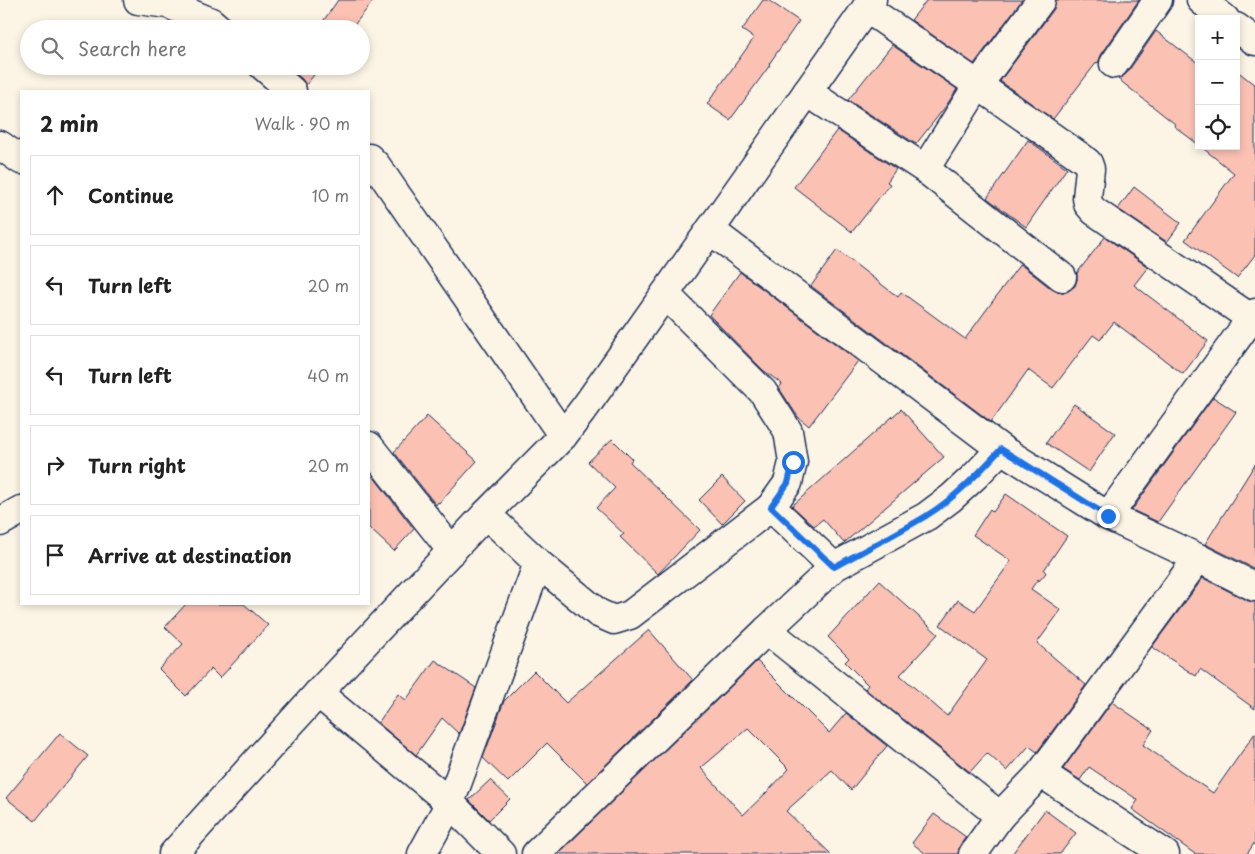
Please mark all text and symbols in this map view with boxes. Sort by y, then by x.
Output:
map controls [1195,15,1240,150]
button: + [1195,15,1240,60]
search box [20,20,370,75]
icon: search [38,34,66,62]
text: Search here [78,34,187,62]
button: − [1195,60,1240,105]
button: locate [1195,105,1240,150]
text: 2 min [40,107,99,139]
text: Walk · 90 m [255,111,350,135]
icon: ahead [41,181,69,209]
text: Continue [88,181,174,209]
text: 10 m [312,183,349,207]
icon: left [41,271,69,299]
text: Turn left [88,271,172,299]
text: 20 m [308,273,349,297]
icon: left [41,361,69,389]
text: Turn left [88,361,172,389]
text: 40 m [307,363,349,387]
icon: right [41,451,69,479]
text: Turn right [88,451,186,479]
route start [782,451,805,474]
text: 20 m [308,453,349,477]
route end [1097,505,1120,528]
icon: arrive [41,541,69,569]
text: Arrive at destination [88,541,292,569]

